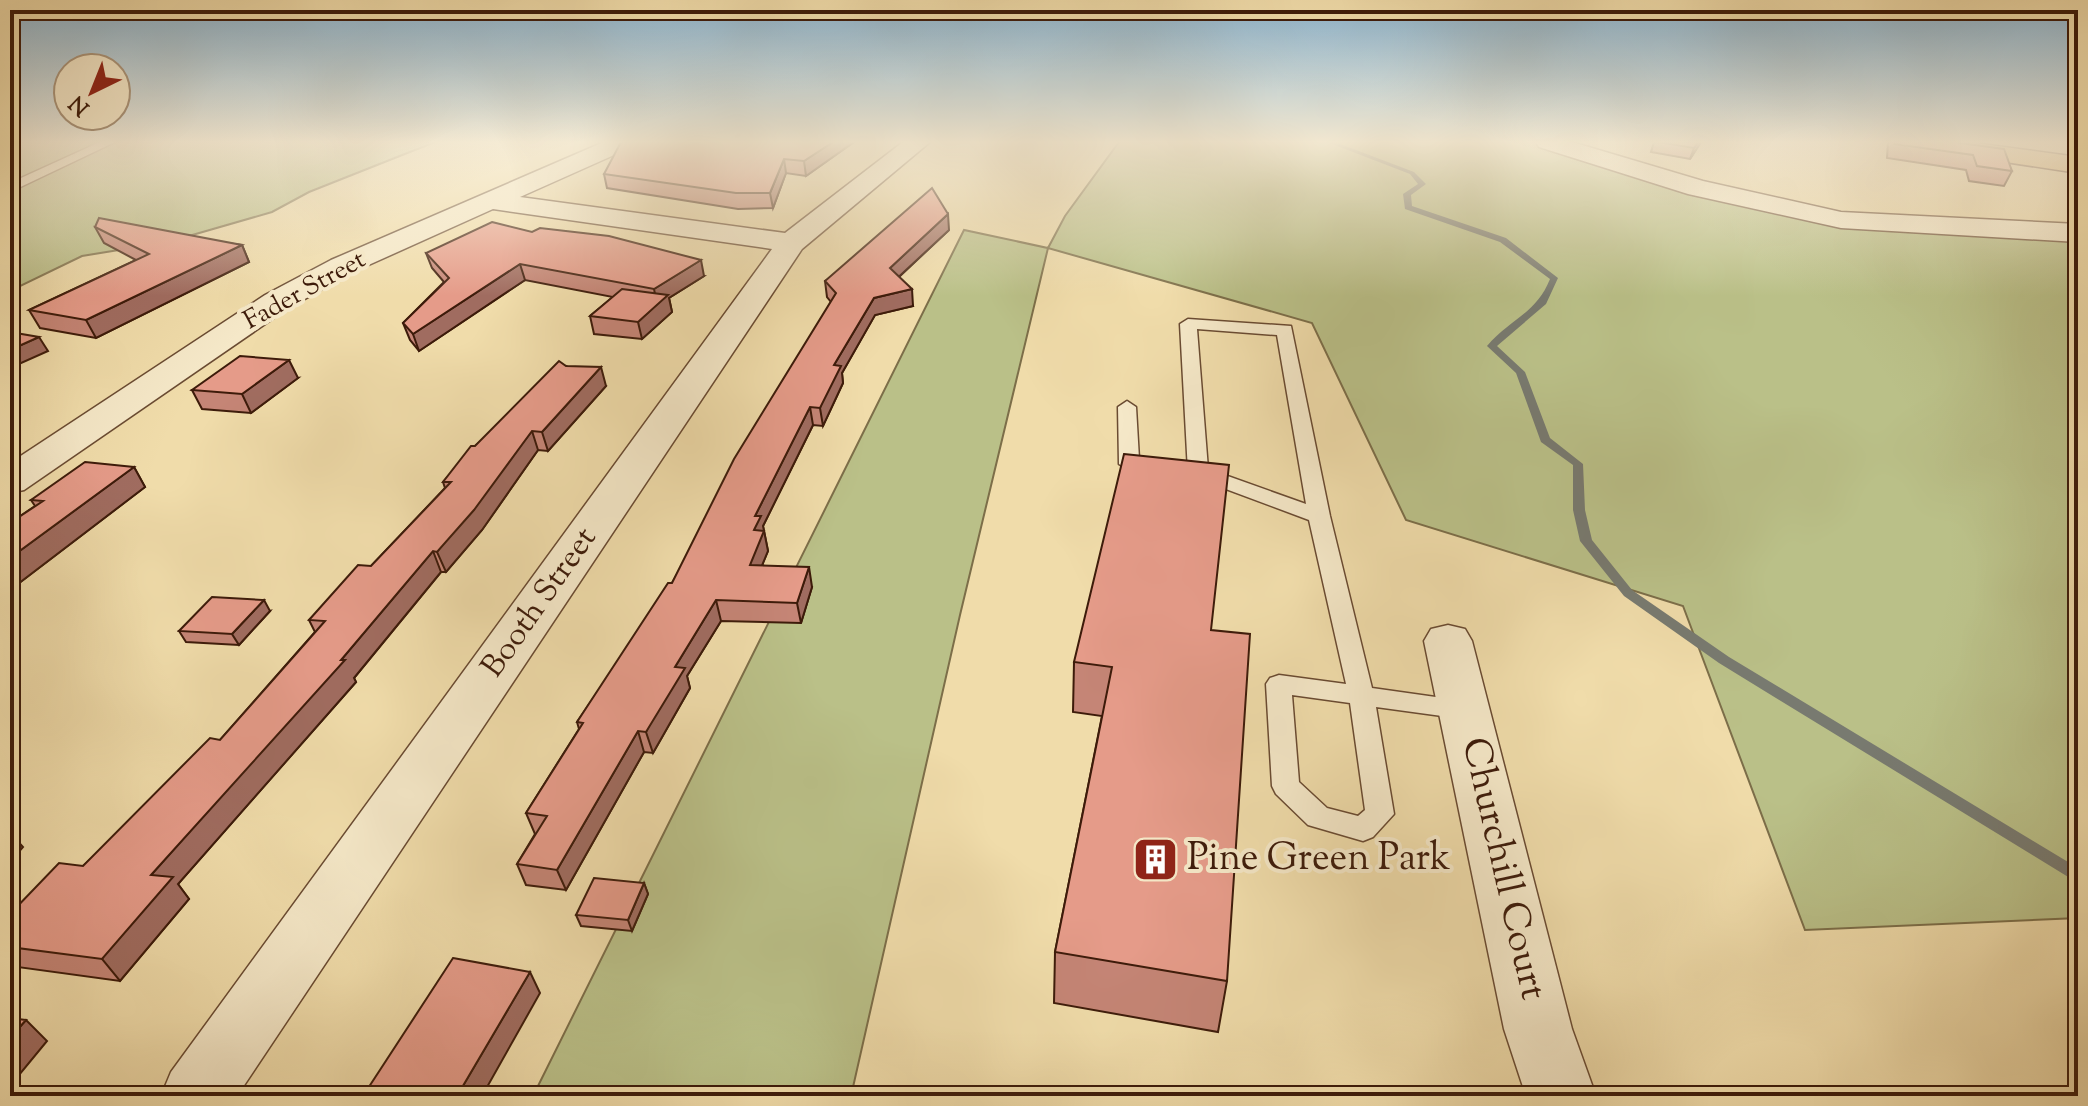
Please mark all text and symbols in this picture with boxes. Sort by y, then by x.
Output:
north arrow [52,52,132,132]
text: N [63,86,98,122]
street label: Fader Street [237,242,373,340]
street label: Booth Street [471,518,609,688]
street label: Churchill Court [1446,733,1558,1005]
place label: Pine Green Park [1187,833,1451,887]
building icon: Pine Green Park [1132,836,1180,884]

